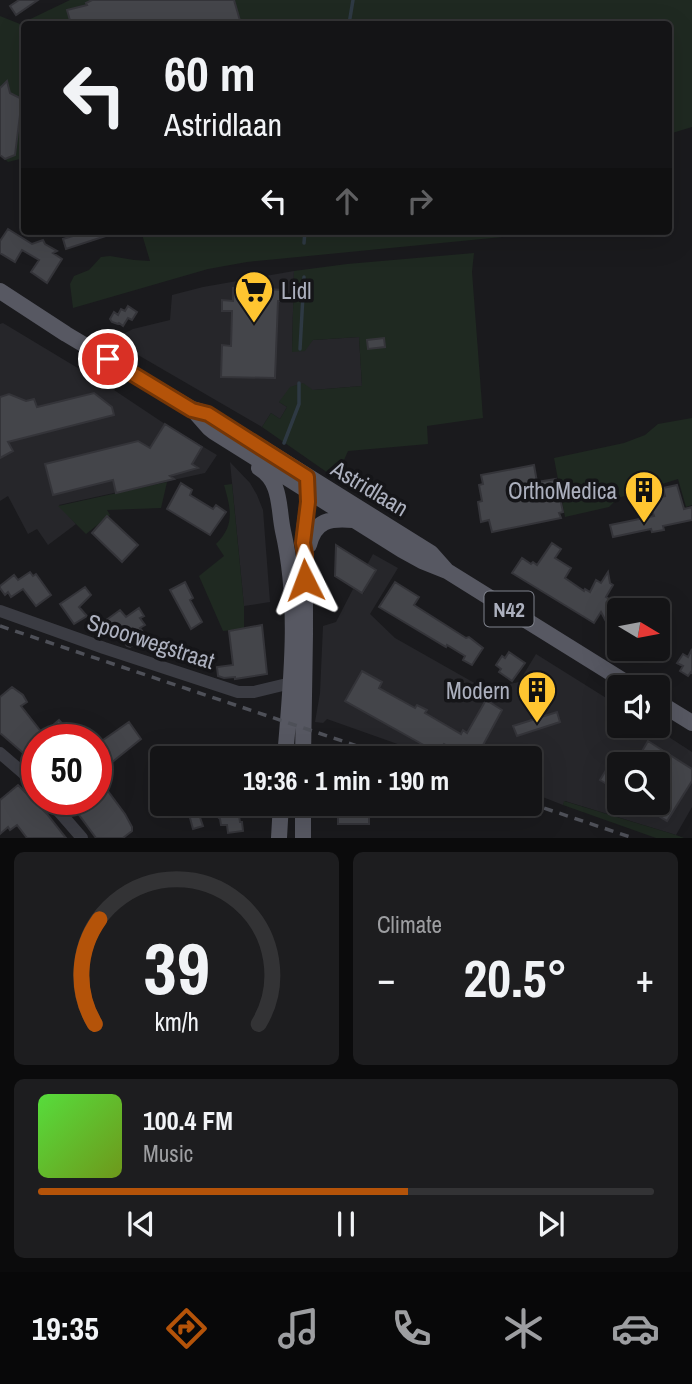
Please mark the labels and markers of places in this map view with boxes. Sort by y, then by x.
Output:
supermarket icon: Lidl [233,269,275,324]
place label: Lidl [281,275,311,306]
pin [78,329,138,389]
building icon: OrthoMedica [623,469,665,524]
place label: OrthoMedica [508,475,618,506]
building icon: Modern [516,669,558,724]
place label: Modern [446,675,510,706]

